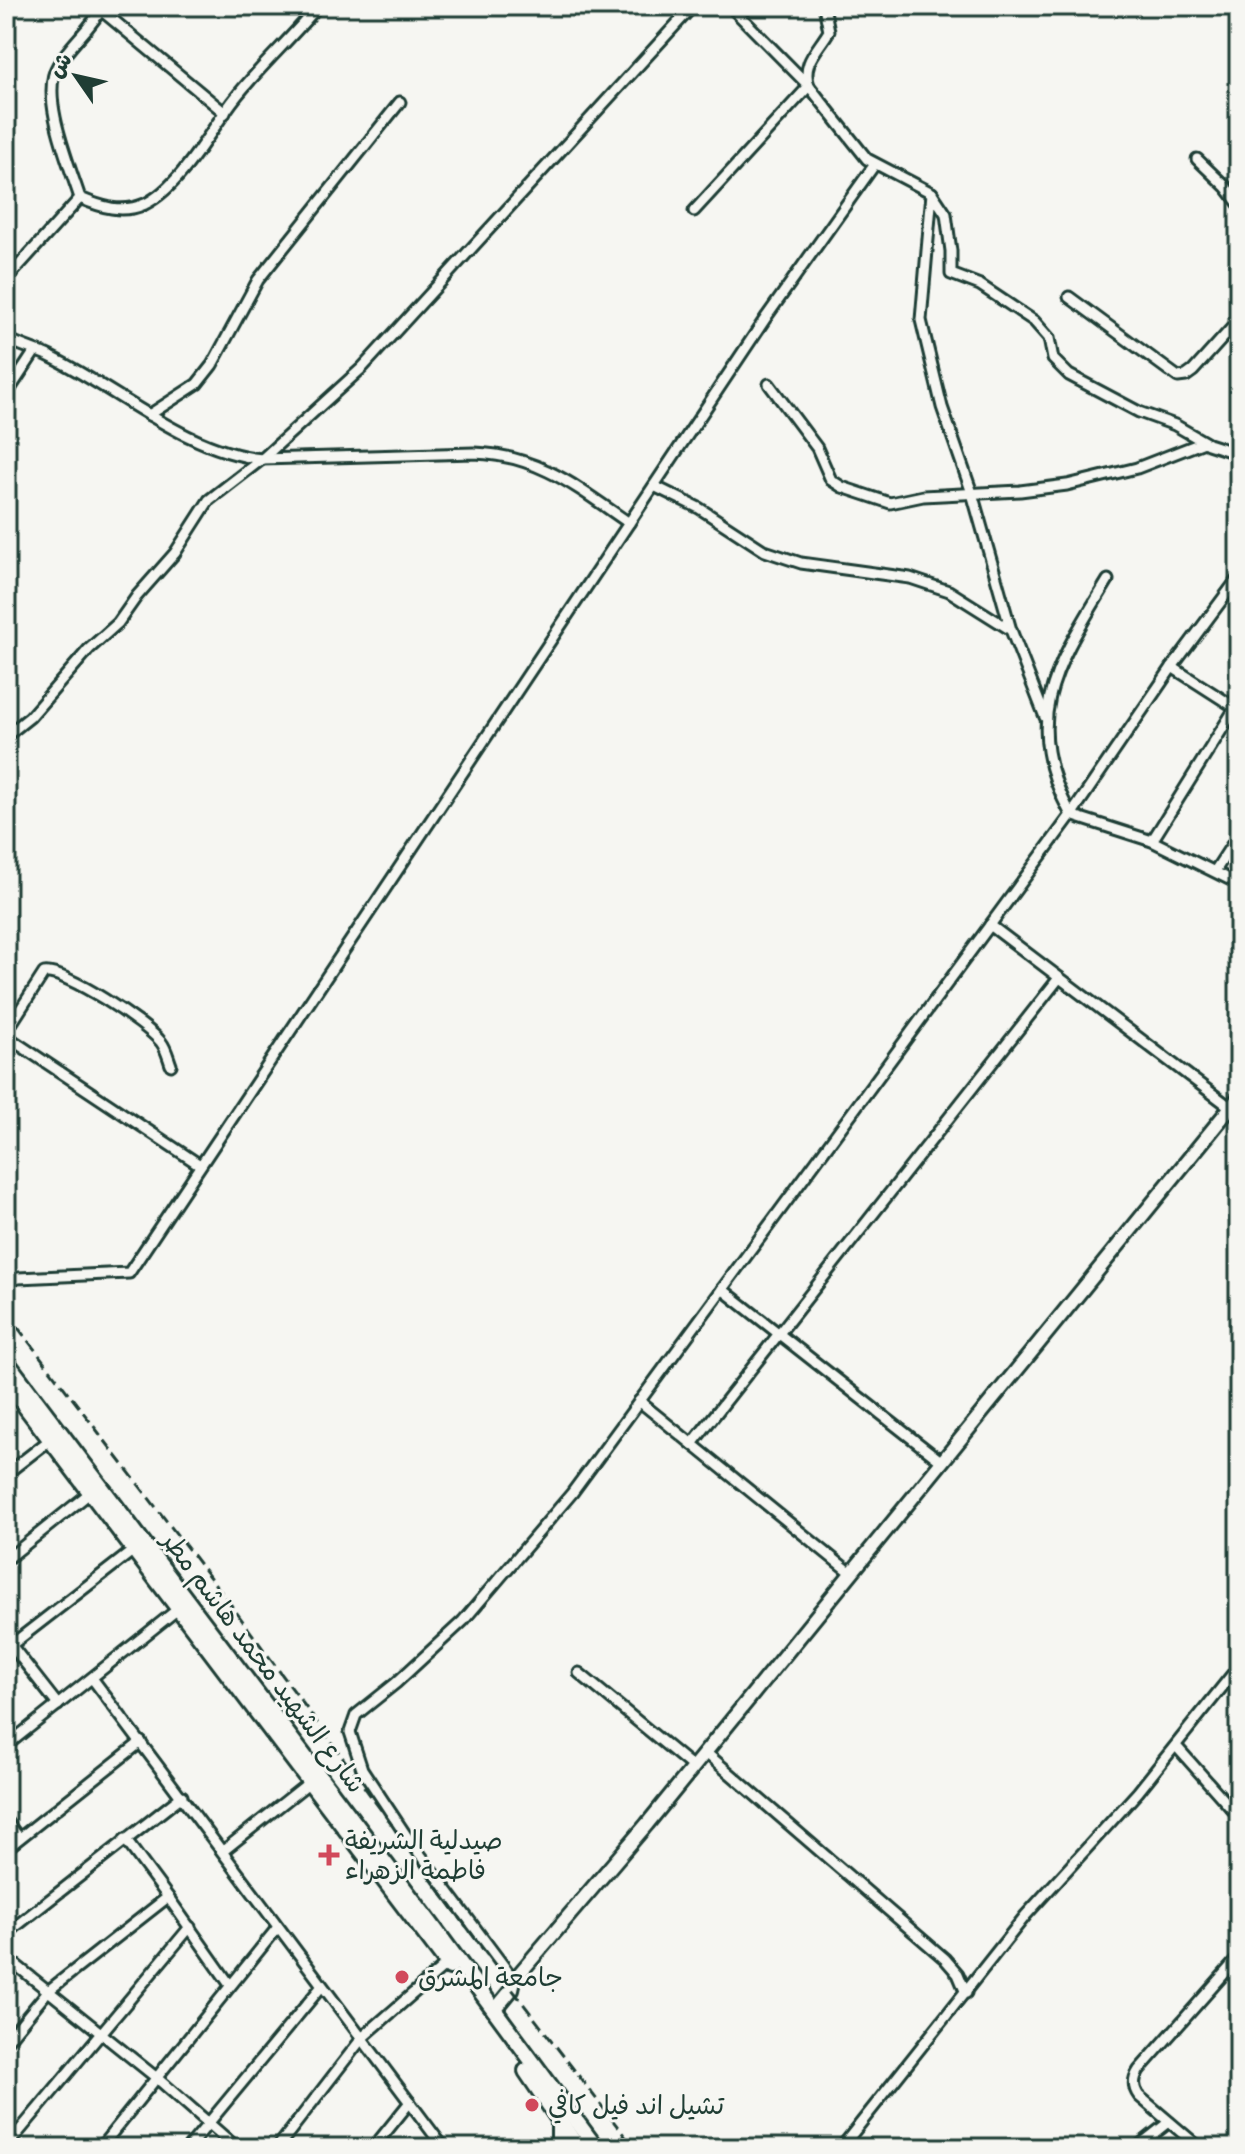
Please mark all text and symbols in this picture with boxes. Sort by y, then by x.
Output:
north arrow [36,36,116,116]
text: ش [42,48,79,83]
street label: شارع الشهيد محمد هاشم مطر [151,1524,372,1801]
place label: صيدلية الشريفة فاطمة الزهراء [345,1825,503,1887]
marker: صيدلية الشريفة فاطمة الزهراء [320,1846,338,1864]
place label: جامعة المشرق [418,1962,563,1994]
marker: جامعة المشرق [393,1968,411,1986]
place label: تشيل اند فيل كافي [548,2089,725,2124]
marker: تشيل اند فيل كافي [523,2096,541,2114]

